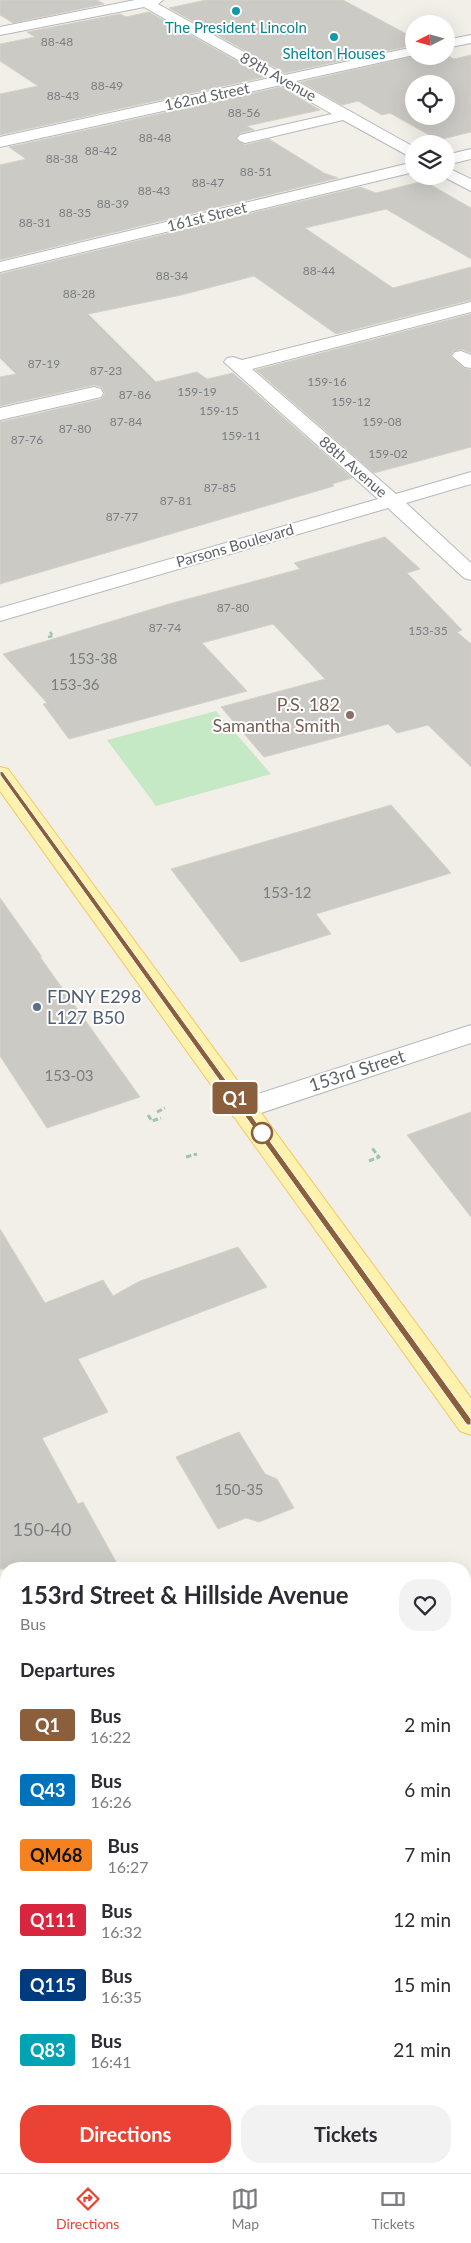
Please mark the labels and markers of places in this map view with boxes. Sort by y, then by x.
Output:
marker: The President Lincoln [230,5,242,17]
place label: The President Lincoln [165,18,307,36]
marker: Shelton Houses [328,31,340,43]
place label: Shelton Houses [283,44,385,62]
place label: P.S. 182 Samantha Smith [213,693,340,736]
marker: P.S. 182 Samantha Smith [344,709,356,721]
place label: FDNY E298 L127 B50 [47,985,141,1028]
marker: FDNY E298 L127 B50 [31,1001,43,1013]
unlabelled marker [251,1122,273,1144]

